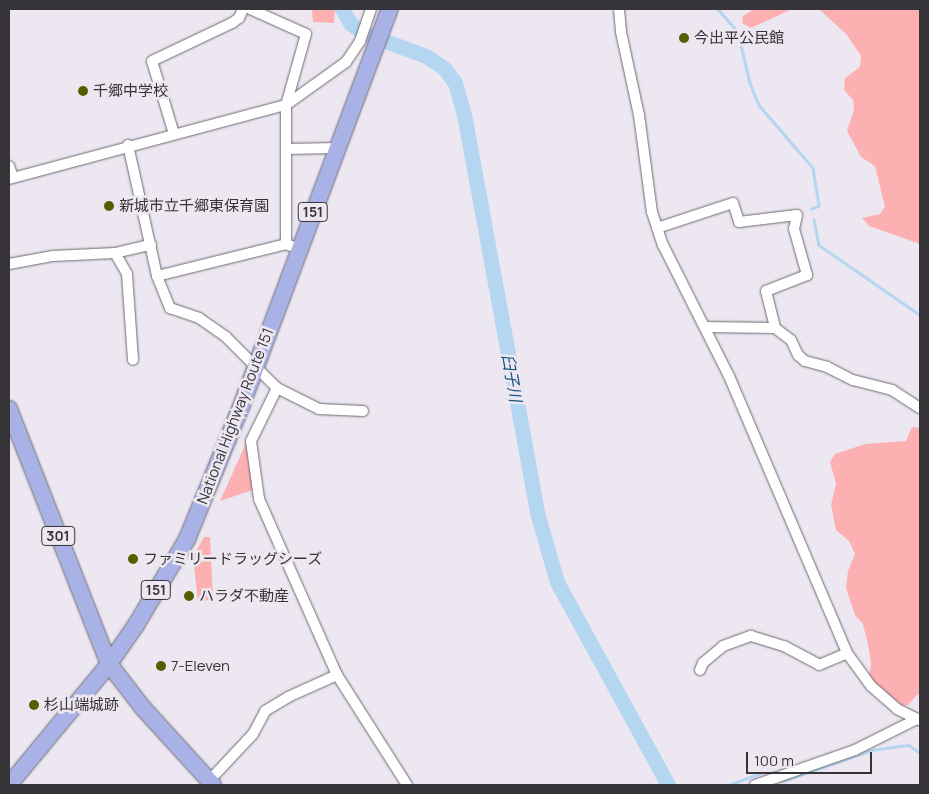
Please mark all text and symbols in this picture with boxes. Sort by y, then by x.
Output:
place label: 今出平公民館 [694,29,784,47]
marker: 今出平公民館 [678,32,690,44]
place label: 千郷中学校 [93,82,168,100]
marker: 千郷中学校 [77,85,89,97]
place label: 新城市立千郷東保育園 [119,197,269,215]
marker: 新城市立千郷東保育園 [103,200,115,212]
road number: 151 [297,200,329,223]
street label: National Highway Route 151 [193,325,277,507]
water label: 臼子川 [498,353,526,403]
road number: 301 [40,524,76,548]
place label: ファミリードラッグシーズ [143,550,323,568]
marker: ファミリードラッグシーズ [127,553,139,565]
road number: 151 [140,578,172,602]
place label: ハラダ不動産 [199,587,289,605]
marker: ハラダ不動産 [183,590,195,602]
place label: 7-Eleven [171,657,230,675]
marker: 7-Eleven [155,660,167,672]
place label: 杉山端城跡 [44,696,119,714]
marker: 杉山端城跡 [28,699,40,711]
scale bar [749,742,875,774]
text: 100 m [754,750,794,771]

